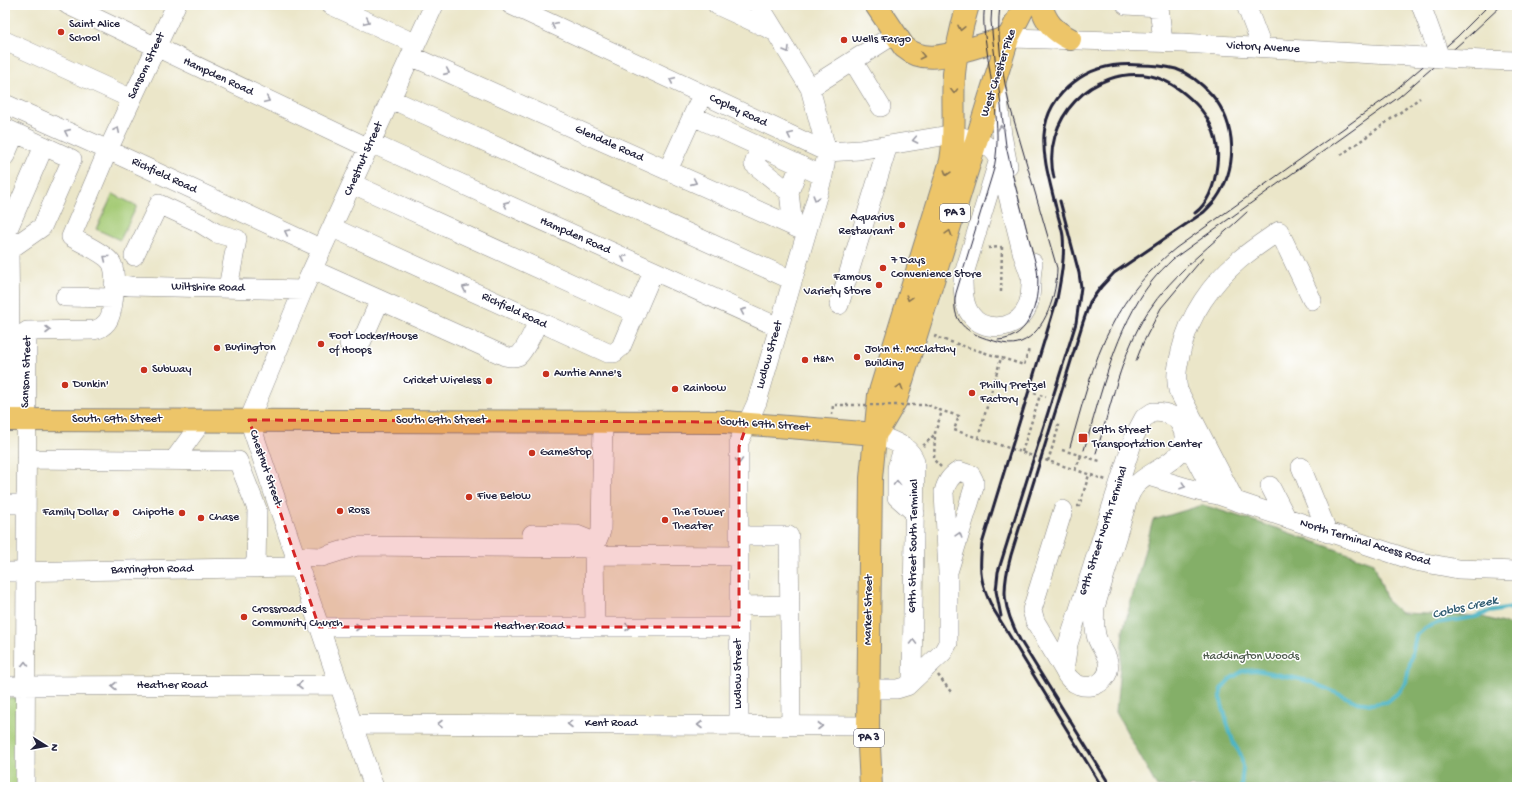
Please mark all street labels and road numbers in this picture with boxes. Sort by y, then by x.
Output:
street label: West Chester Pike [978,27,1020,118]
street label: Sansom Street [125,29,169,102]
street label: Victory Avenue [1225,39,1301,57]
street label: Hampden Road [181,55,256,100]
street label: Copley Road [707,91,770,131]
street label: Chestnut Street [341,119,387,198]
street label: Glendale Road [572,123,646,166]
street label: Richfield Road [129,155,200,198]
road number: PA 3 [940,204,970,222]
street label: Hampden Road [537,214,613,258]
street label: Wiltshire Road [171,280,246,296]
street label: Richfield Road [479,290,550,333]
street label: Ludlow Street [754,318,787,391]
street label: Sansom Street [19,335,35,408]
street label: South 69th Street [72,413,163,427]
street label: South 69th Street [396,414,487,428]
street label: South 69th Street [720,415,811,435]
street label: Chestnut Street [245,428,285,509]
street label: 69th Street North Terminal [1077,464,1132,597]
street label: 69th Street South Terminal [906,479,922,613]
street label: North Terminal Access Road [1298,516,1433,570]
street label: Barrington Road [110,562,194,578]
street label: Market Street [861,574,877,645]
street label: Heather Road [494,620,565,634]
street label: Ludlow Street [732,638,746,709]
street label: Heather Road [137,679,208,693]
street label: Kent Road [585,717,638,731]
road number: PA 3 [854,729,884,747]

